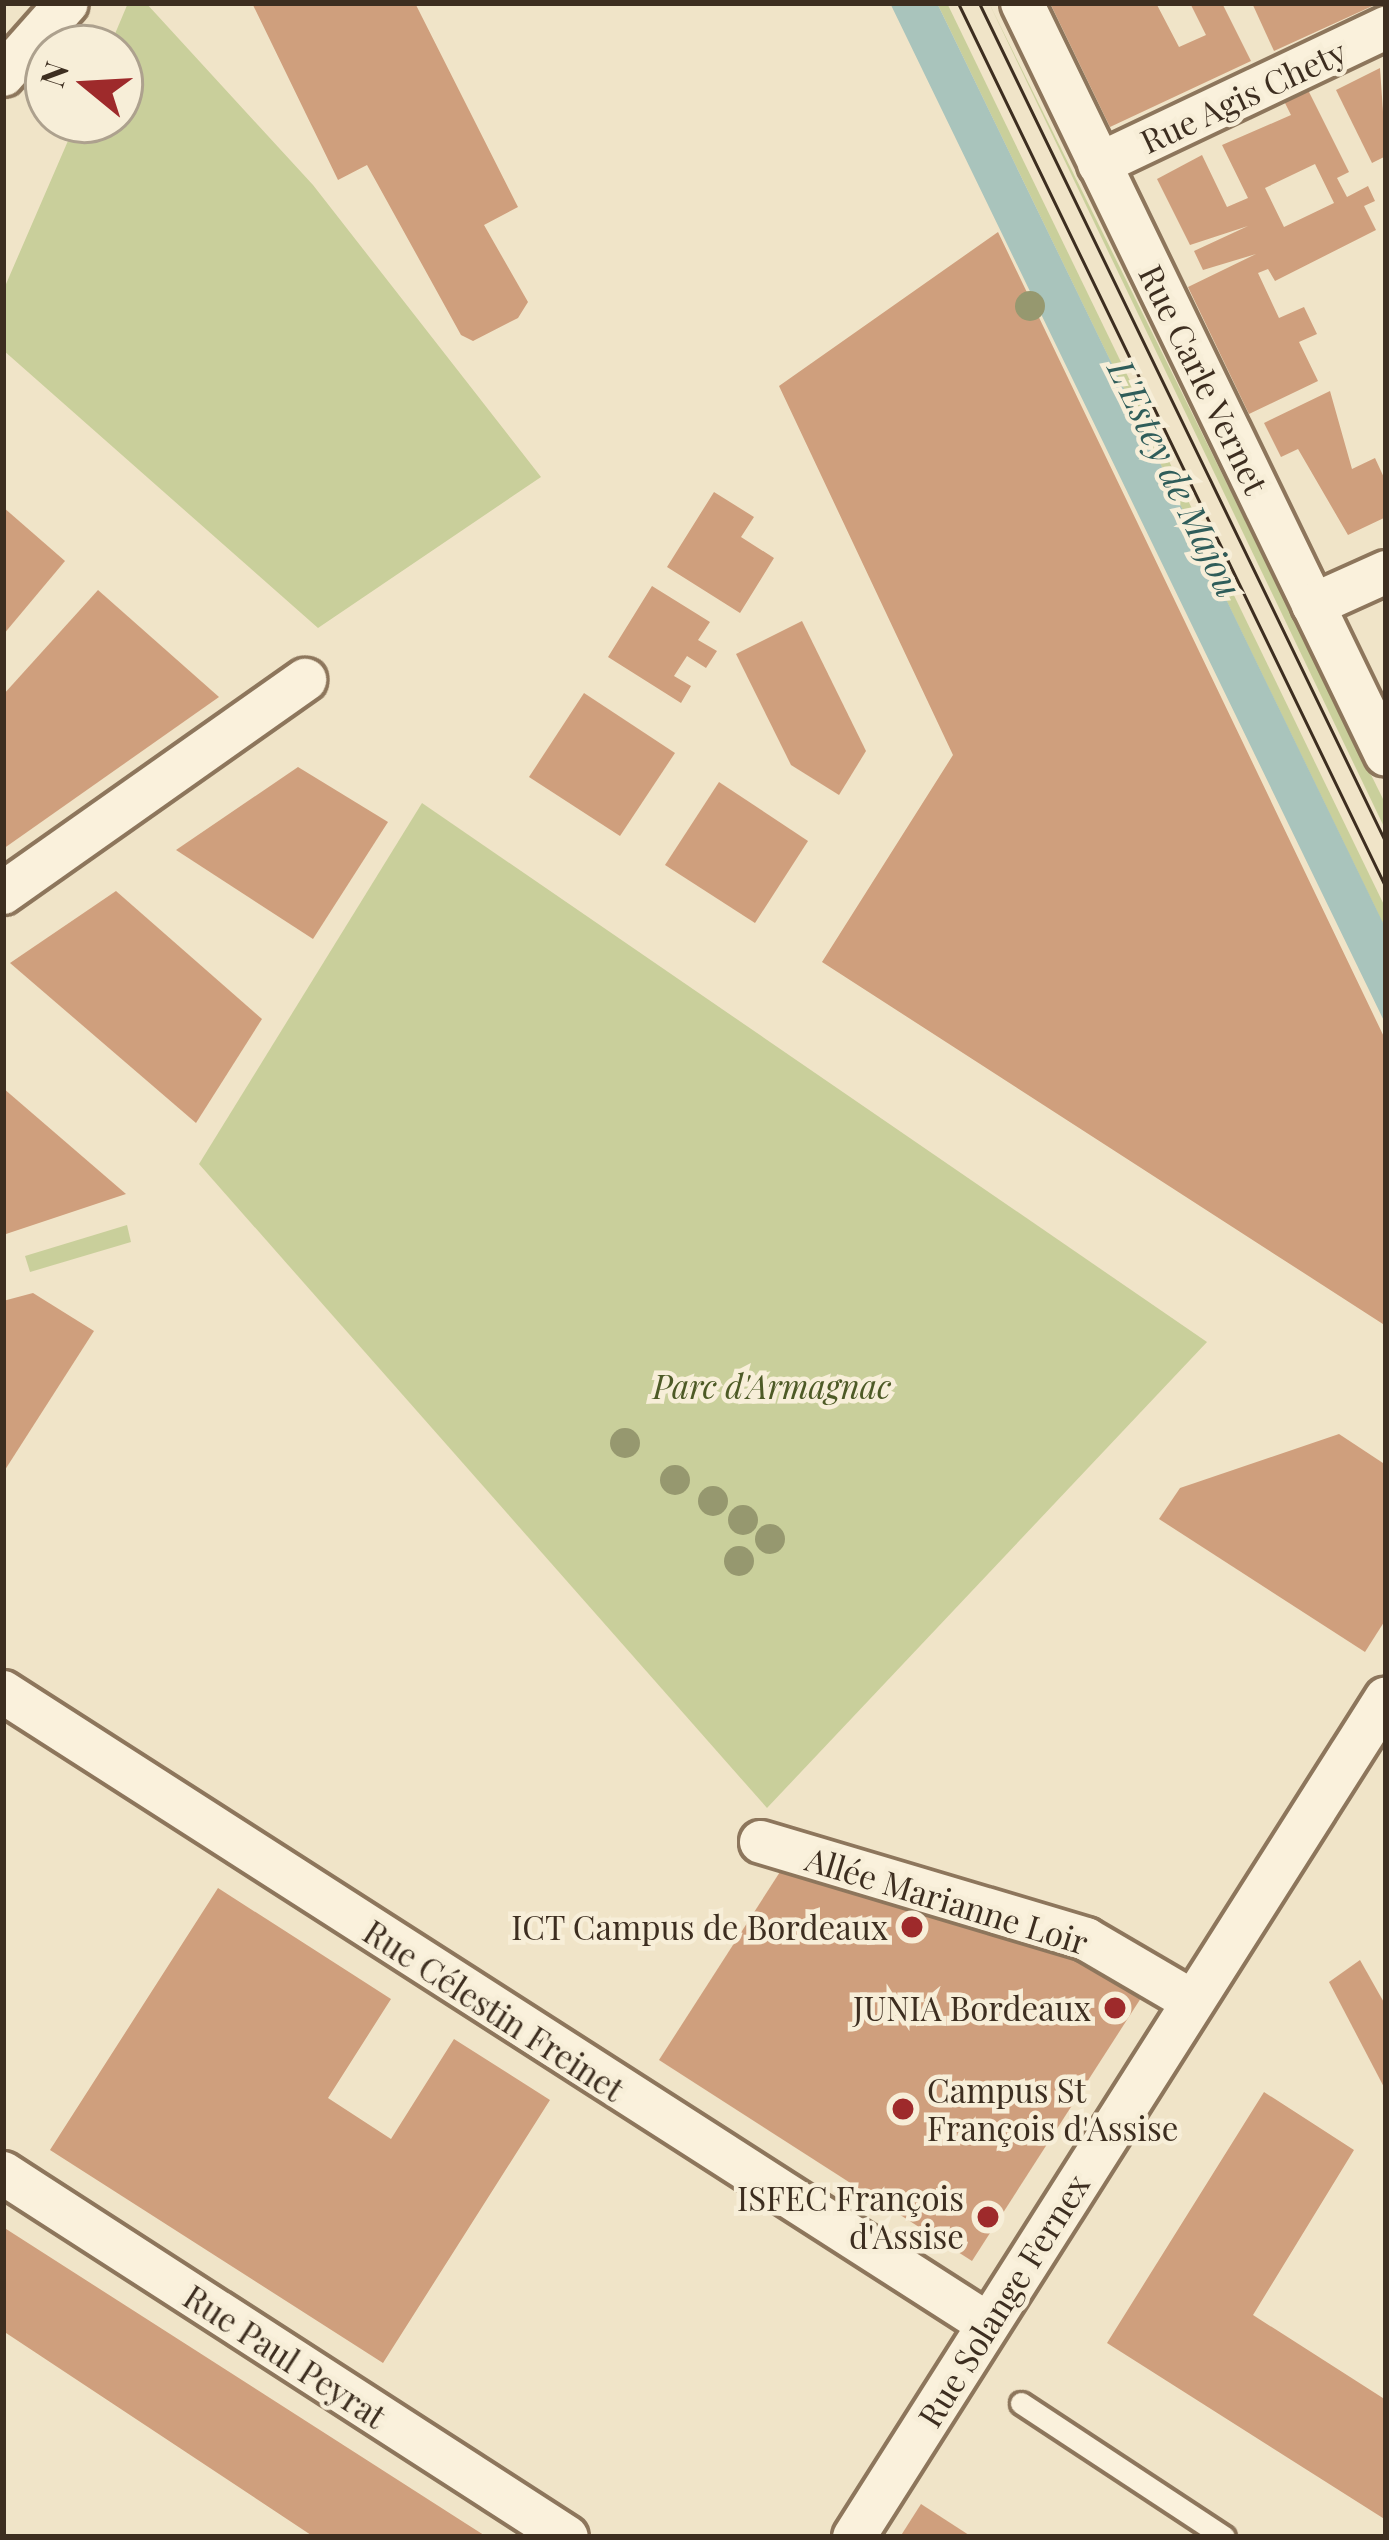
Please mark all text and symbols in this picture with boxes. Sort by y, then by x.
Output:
north arrow [24,24,144,144]
street label: Rue Agis Chety [1133,31,1353,161]
text: N [28,56,77,92]
street label: Rue Carle Vernet [1131,258,1277,500]
water label: L'Estey de Majou [1100,352,1252,604]
park label: Parc d'Armagnac [653,1366,891,1406]
street label: Allée Marianne Loir [801,1838,1093,1962]
place label: ICT Campus de Bordeaux [511,1907,888,1947]
street label: Rue Célestin Freinet [357,1911,631,2109]
marker: ICT Campus de Bordeaux [899,1914,925,1940]
place label: JUNIA Bordeaux [853,1988,1091,2028]
marker: JUNIA Bordeaux [1102,1995,1128,2021]
place label: Campus St François d'Assise [927,2070,1178,2148]
marker: Campus St François d'Assise [890,2096,916,2122]
street label: Rue Solange Fernex [909,2166,1097,2434]
place label: ISFEC François d'Assise [737,2178,964,2256]
marker: ISFEC François d'Assise [975,2204,1001,2230]
street label: Rue Paul Peyrat [177,2276,393,2436]

